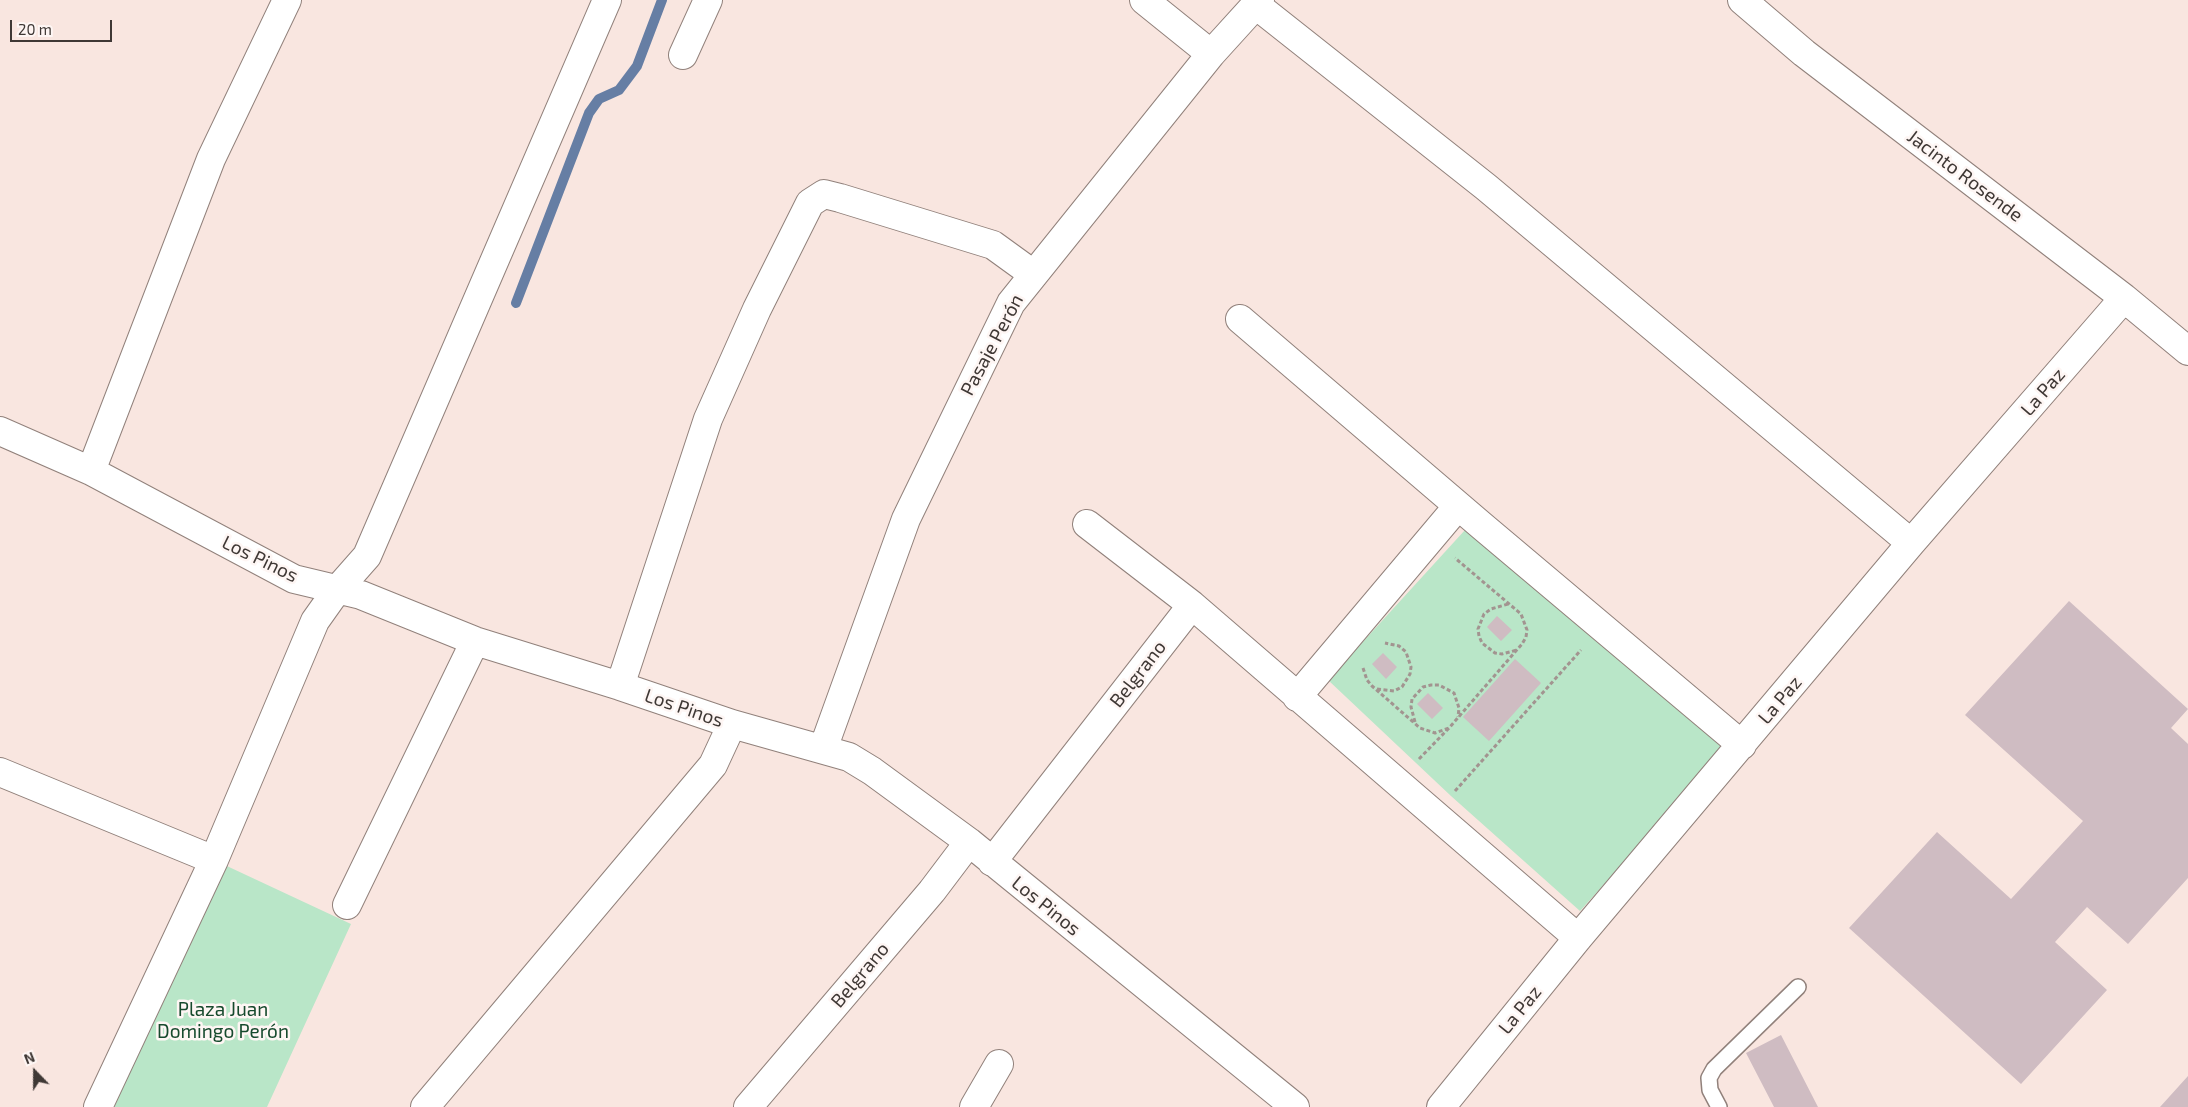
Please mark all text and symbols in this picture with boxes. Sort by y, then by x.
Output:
scale bar [12,10,115,42]
text: 20 m [18,20,52,38]
street label: Jacinto Rosende [1903,125,2027,227]
street label: Pasaje Perón [956,290,1028,400]
street label: La Paz [2016,364,2070,420]
street label: Los Pinos [218,531,302,587]
street label: Belgrano [1105,636,1171,712]
street label: La Paz [1753,671,1807,729]
street label: Los Pinos [642,684,726,732]
street label: Los Pinos [1007,871,1085,941]
street label: Belgrano [826,938,894,1012]
street label: La Paz [1494,981,1546,1039]
park label: Plaza Juan Domingo Perón [157,999,289,1043]
north arrow [10,1047,60,1097]
text: N [21,1048,37,1067]

